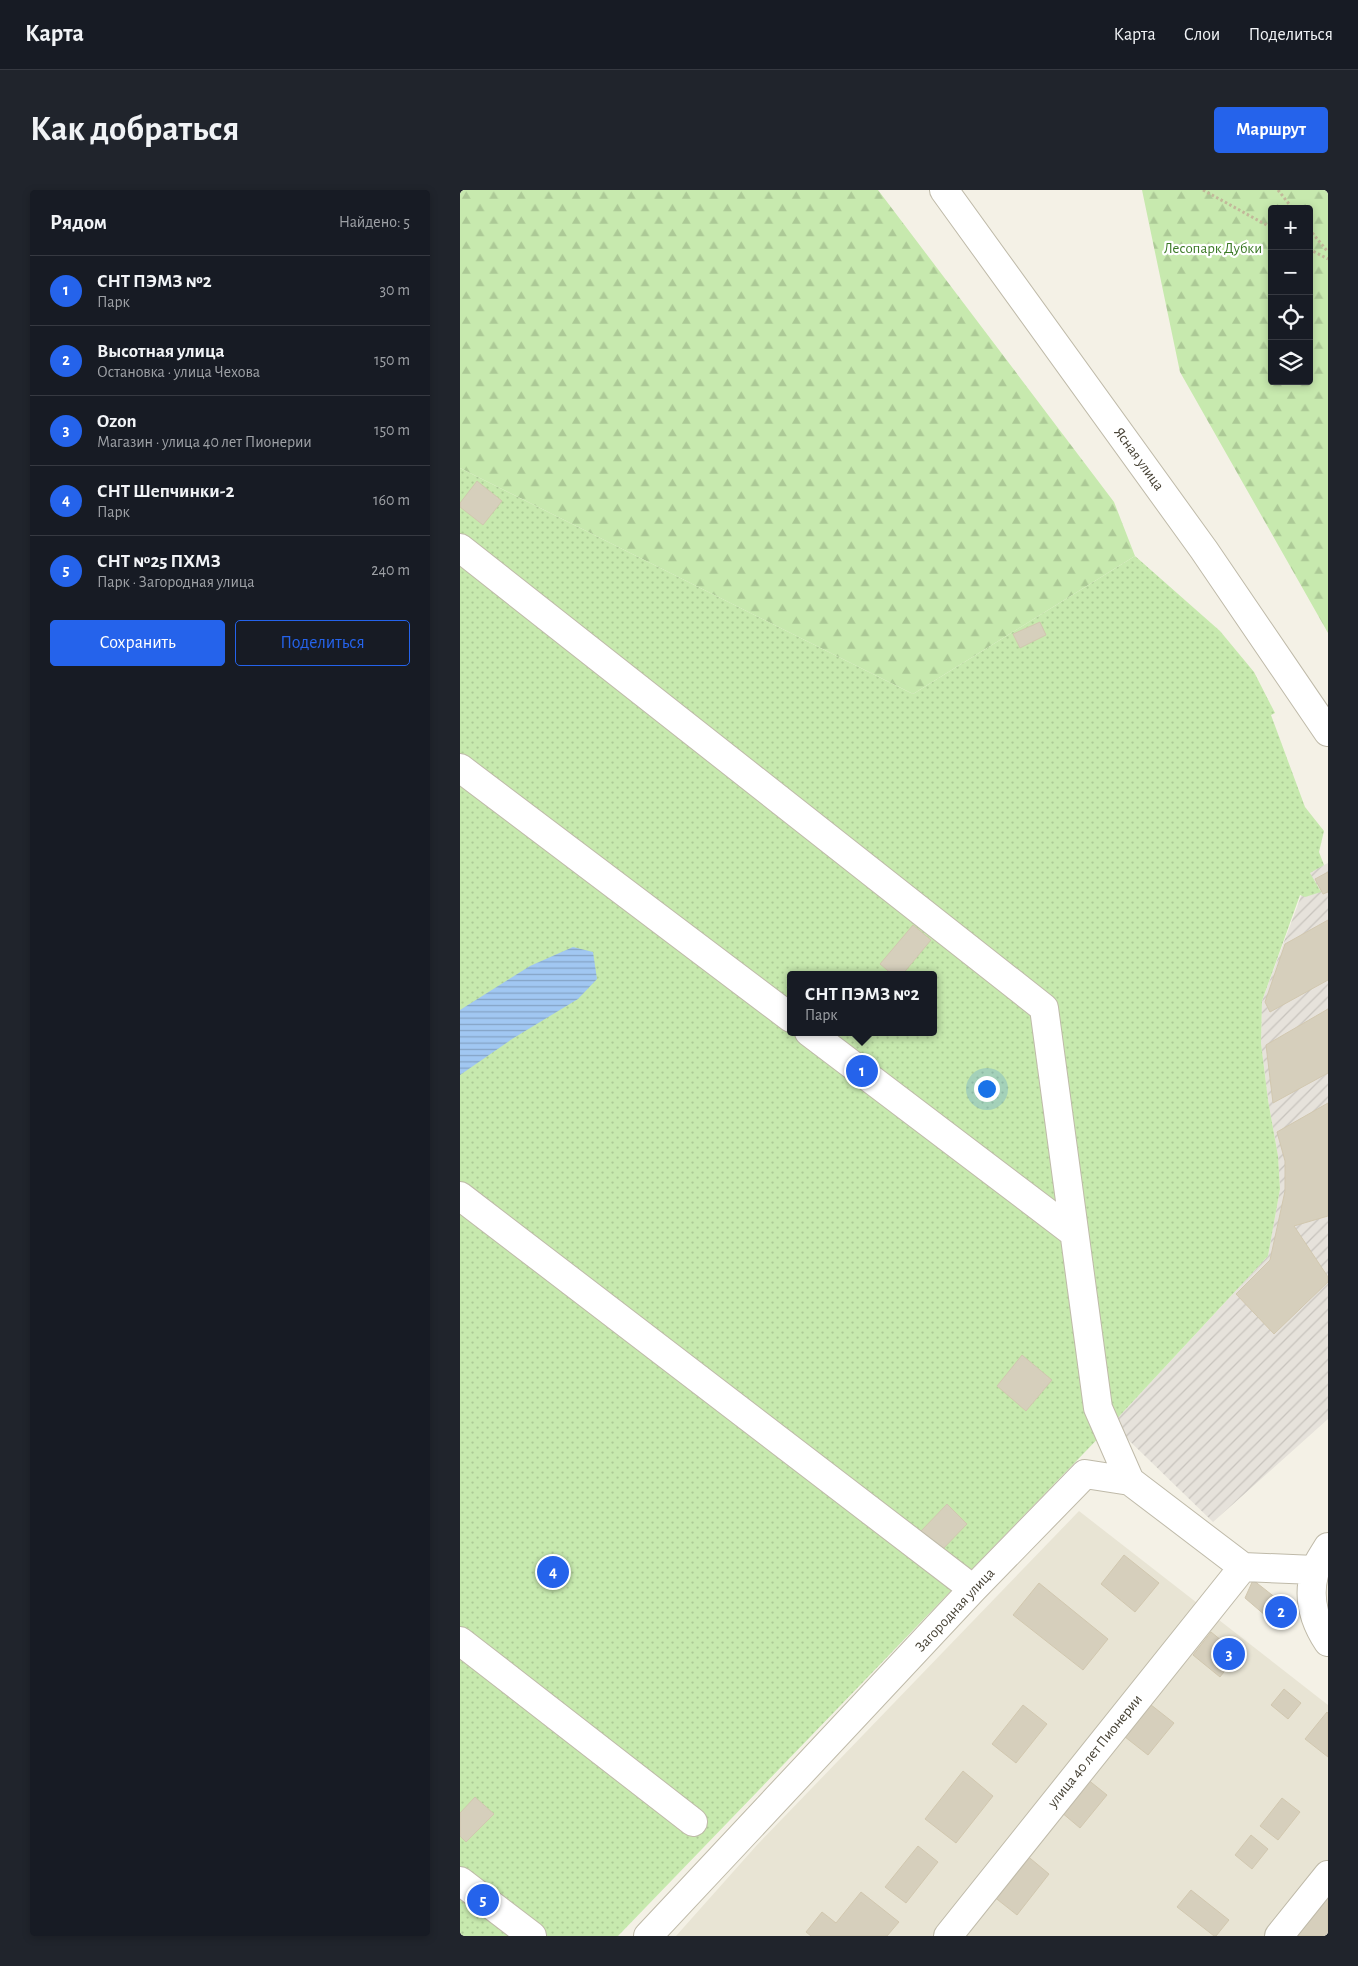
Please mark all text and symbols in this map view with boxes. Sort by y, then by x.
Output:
text: Карта [25,22,84,46]
text: Карта [1114,26,1156,44]
text: Слои [1184,26,1220,44]
text: Поделиться [1248,26,1333,44]
button: Маршрут [1214,107,1328,153]
text: Как добраться [30,112,239,147]
map controls [1268,205,1313,385]
button: + [1268,205,1313,250]
text: Рядом [50,212,107,233]
text: Найдено: 5 [339,214,410,230]
park label: Лесопарк Дубки [1164,241,1262,256]
button: − [1268,250,1313,295]
text: СНТ ПЭМЗ №2 [97,272,212,291]
text: 1 [63,282,69,298]
text: 30 m [380,282,410,298]
text: Парк [97,294,130,310]
button: locate [1268,295,1313,340]
button: layers [1268,340,1313,385]
text: Высотная улица [97,342,225,361]
text: 2 [62,352,70,368]
text: 150 m [374,352,410,368]
text: Остановка · улица Чехова [97,364,260,380]
text: Ozon [97,412,136,431]
text: 3 [63,422,69,438]
text: 150 m [374,422,410,438]
street label: Ясная улица [1111,425,1167,494]
text: Магазин · улица 40 лет Пионерии [97,434,312,450]
text: СНТ Шепчинки-2 [97,482,234,501]
text: 4 [62,492,70,508]
text: 160 m [373,492,410,508]
text: Парк [97,504,130,520]
text: СНТ №25 ПХМЗ [97,552,221,571]
text: 5 [63,562,69,578]
text: 240 m [371,562,410,578]
text: Парк · Загородная улица [97,574,255,590]
button: Сохранить [50,620,225,666]
button: Поделиться [235,620,410,666]
popup [787,971,937,1036]
text: СНТ ПЭМЗ №2 [805,985,919,1004]
text: Парк [805,1007,838,1023]
pin: 1 [846,1052,878,1090]
your location [974,1076,1000,1102]
pin: 4 [537,1553,569,1591]
street label: Загородная улица [912,1565,998,1655]
pin: 2 [1265,1593,1297,1631]
pin: 3 [1213,1635,1245,1673]
street label: улица 40 лет Пионерии [1044,1692,1145,1811]
pin: 5 [467,1881,499,1919]

